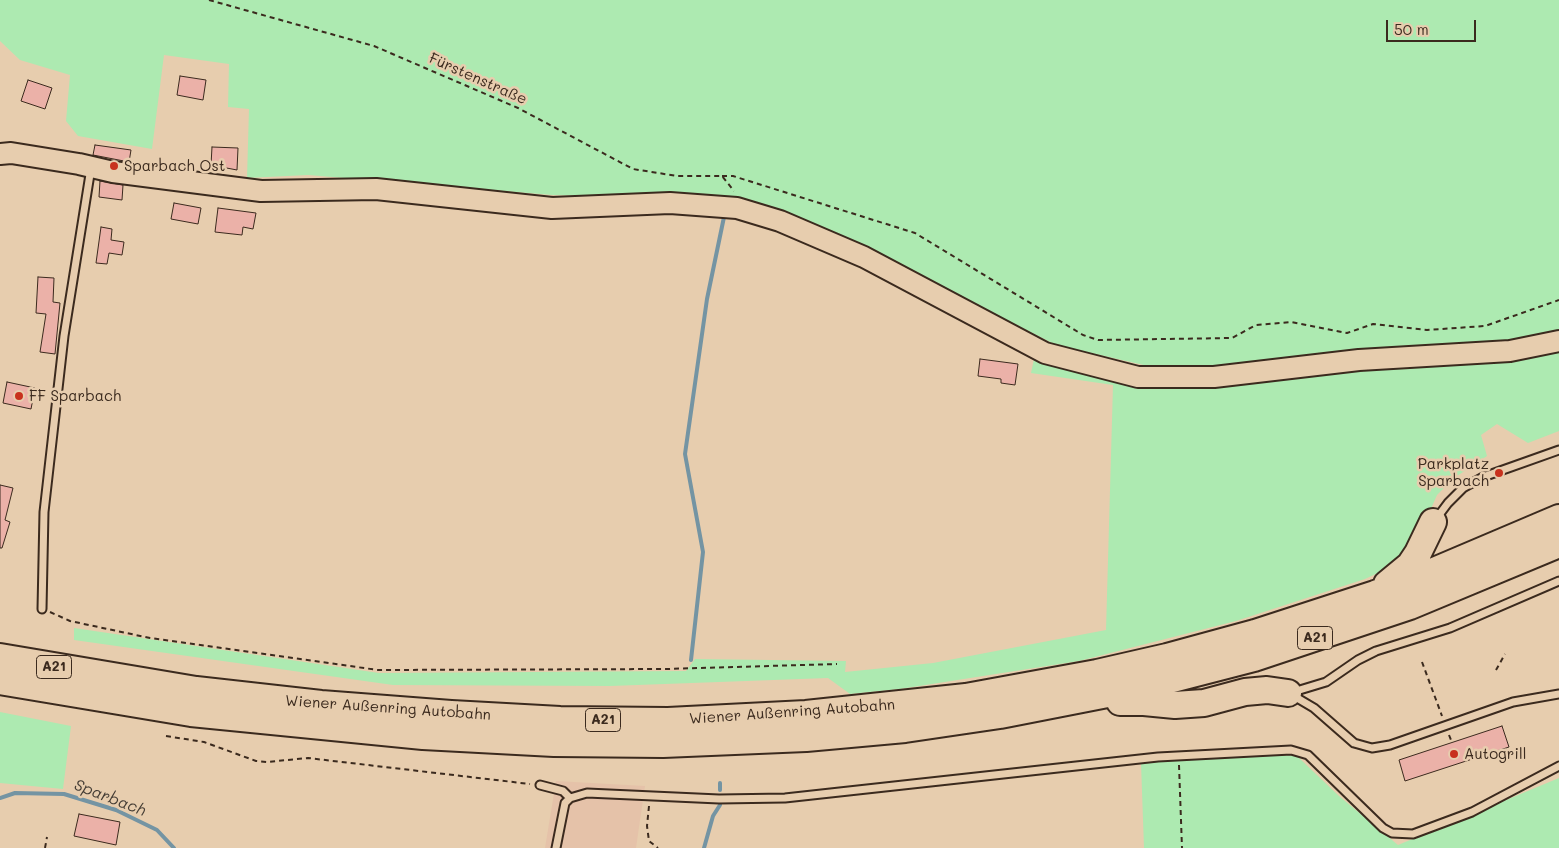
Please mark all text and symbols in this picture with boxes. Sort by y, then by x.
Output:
scale bar [1389,10,1479,42]
text: 50 m [1394,19,1429,39]
street label: Fürstenstraße [426,49,530,109]
place label: Sparbach Ost [124,157,225,175]
marker: Sparbach Ost [108,160,120,172]
place label: FF Sparbach [29,387,121,405]
marker: FF Sparbach [13,390,25,402]
place label: Parkplatz Sparbach [1418,455,1489,490]
marker: Parkplatz Sparbach [1493,467,1505,479]
road number: A21 [1298,626,1332,650]
road number: A21 [36,656,72,679]
street label: Wiener Außenring Autobahn [284,692,492,724]
street label: Wiener Außenring Autobahn [688,696,896,728]
road number: A21 [586,708,620,732]
place label: Autogrill [1464,745,1526,763]
marker: Autogrill [1448,748,1460,760]
water label: Sparbach [71,776,149,820]

